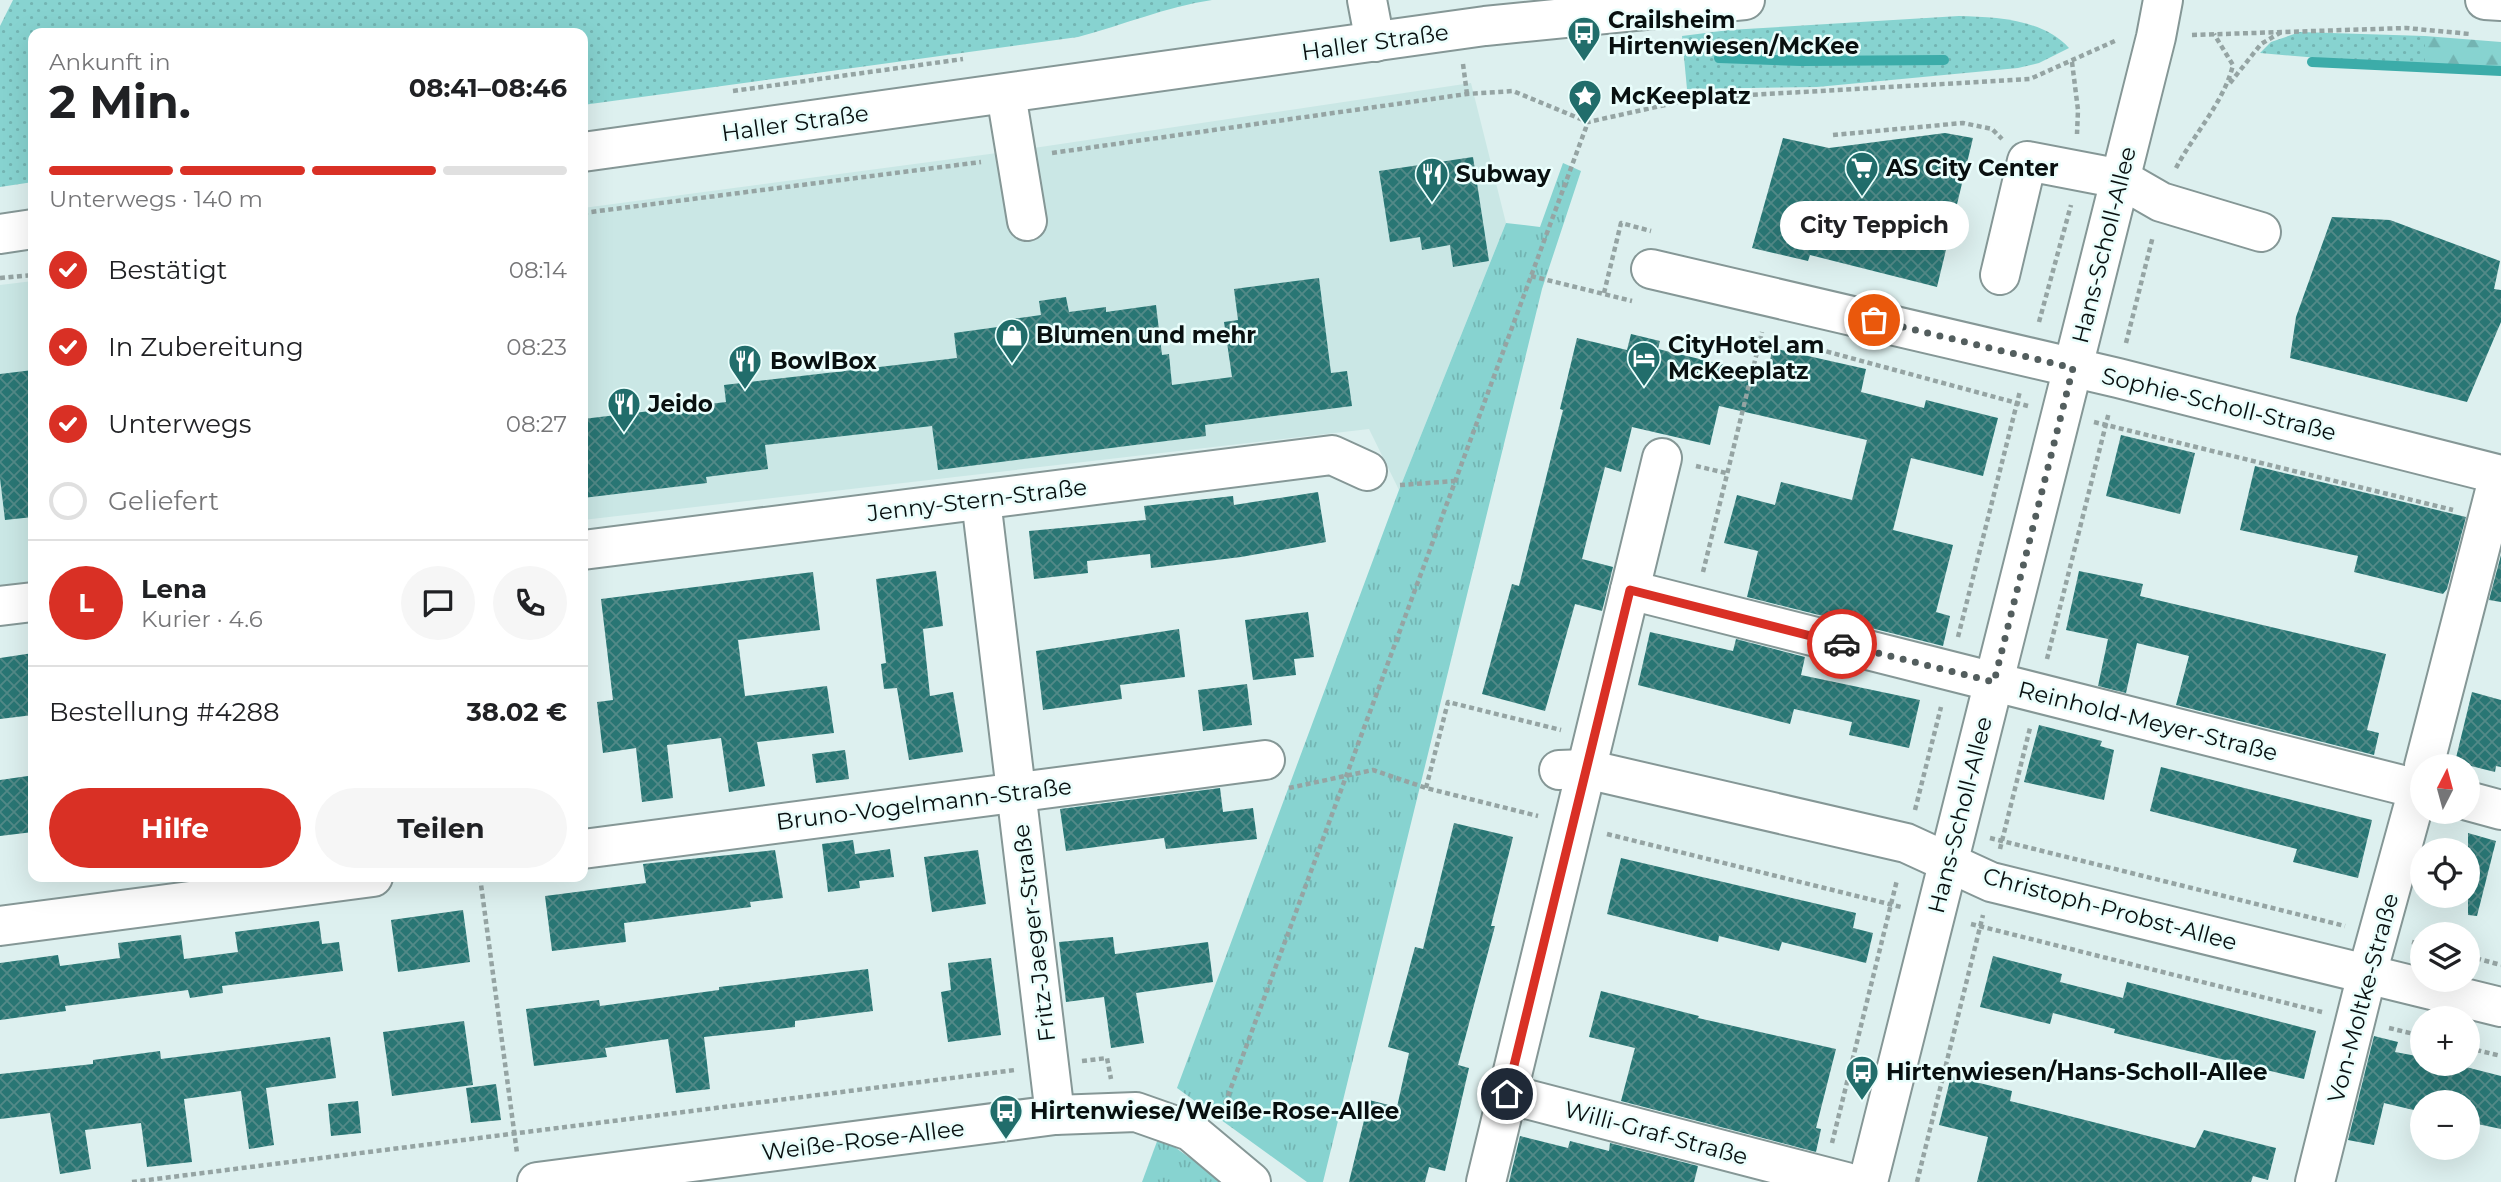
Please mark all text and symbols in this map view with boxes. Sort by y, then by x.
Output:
place label: Crailsheim Hirtenwiesen/McKee [1608,6,1859,60]
bus stop icon: Crailsheim Hirtenwiesen/McKee [1565,14,1603,63]
street label: Haller Straße [1300,18,1450,66]
text: Ankunft in [49,48,170,76]
text: 08:41–08:46 [409,72,567,104]
text: 2 Min. [49,73,191,130]
place icon: McKeeplatz [1566,77,1604,126]
place label: McKeeplatz [1610,82,1751,110]
street label: Haller Straße [720,99,870,147]
street label: Hans-Scholl-Allee [2066,144,2142,346]
supermarket icon: AS City Center [1843,149,1881,198]
place label: AS City Center [1885,154,2059,182]
restaurant icon: Subway [1413,155,1451,204]
place label: Subway [1456,160,1551,188]
text: Unterwegs · 140 m [49,185,263,213]
callout: City Teppich [1780,201,1968,250]
text: City Teppich [1800,211,1949,239]
icon: check [49,251,87,289]
text: Bestätigt [108,254,227,286]
text: 08:14 [509,256,567,284]
pin [1844,290,1904,350]
icon: bag [1855,301,1893,339]
shop icon: Blumen und mehr [993,316,1031,365]
place label: Blumen und mehr [1036,321,1256,349]
icon: check [49,328,87,366]
text: In Zubereitung [108,331,304,363]
place label: CityHotel am McKeeplatz [1668,331,1824,385]
text: 08:23 [506,333,567,361]
hotel icon: CityHotel am McKeeplatz [1625,339,1663,388]
restaurant icon: BowlBox [726,342,764,391]
place label: BowlBox [770,347,877,375]
street label: Sophie-Scholl-Straße [2099,361,2339,447]
restaurant icon: Jeido [605,385,643,434]
place label: Jeido [647,390,713,418]
icon: check [49,405,87,443]
text: Unterwegs [108,408,251,440]
text: 08:27 [506,410,567,438]
street label: Jenny-Stern-Straße [865,473,1088,527]
text: Geliefert [108,485,219,517]
button: chat [401,566,475,640]
button: phone [493,566,567,640]
text: Lena [141,573,207,605]
text: L [78,587,94,619]
text: Kurier · 4.6 [141,605,263,633]
courier [1807,609,1877,679]
icon: car [1823,625,1861,663]
street label: Reinhold-Meyer-Straße [2015,675,2281,767]
text: Bestellung #4288 [49,696,280,728]
text: 38.02 € [466,696,567,728]
street label: Hans-Scholl-Allee [1922,714,1998,916]
north arrow [2410,754,2480,824]
map controls [2410,754,2480,1160]
street label: Bruno-Vogelmann-Straße [775,772,1073,836]
button: Hilfe [49,788,301,868]
button: Teilen [315,788,567,868]
street label: Fritz-Jaeger-Straße [1007,823,1061,1043]
button: locate [2410,838,2480,908]
street label: Christoph-Probst-Allee [1980,862,2240,956]
street label: Von-Moltke-Straße [2322,890,2404,1106]
button: layers [2410,922,2480,992]
button: + [2410,1006,2480,1076]
bus stop icon: Hirtenwiesen/Hans-Scholl-Allee [1843,1053,1881,1102]
place label: Hirtenwiesen/Hans-Scholl-Allee [1886,1058,2268,1086]
pin [1477,1064,1537,1124]
icon: home [1488,1075,1526,1113]
button: − [2410,1090,2480,1160]
bus stop icon: Hirtenwiese/Weiße-Rose-Allee [987,1092,1025,1141]
street label: Willi-Graf-Straße [1561,1095,1751,1171]
place label: Hirtenwiese/Weiße-Rose-Allee [1030,1097,1399,1125]
street label: Weiße-Rose-Allee [760,1114,966,1166]

